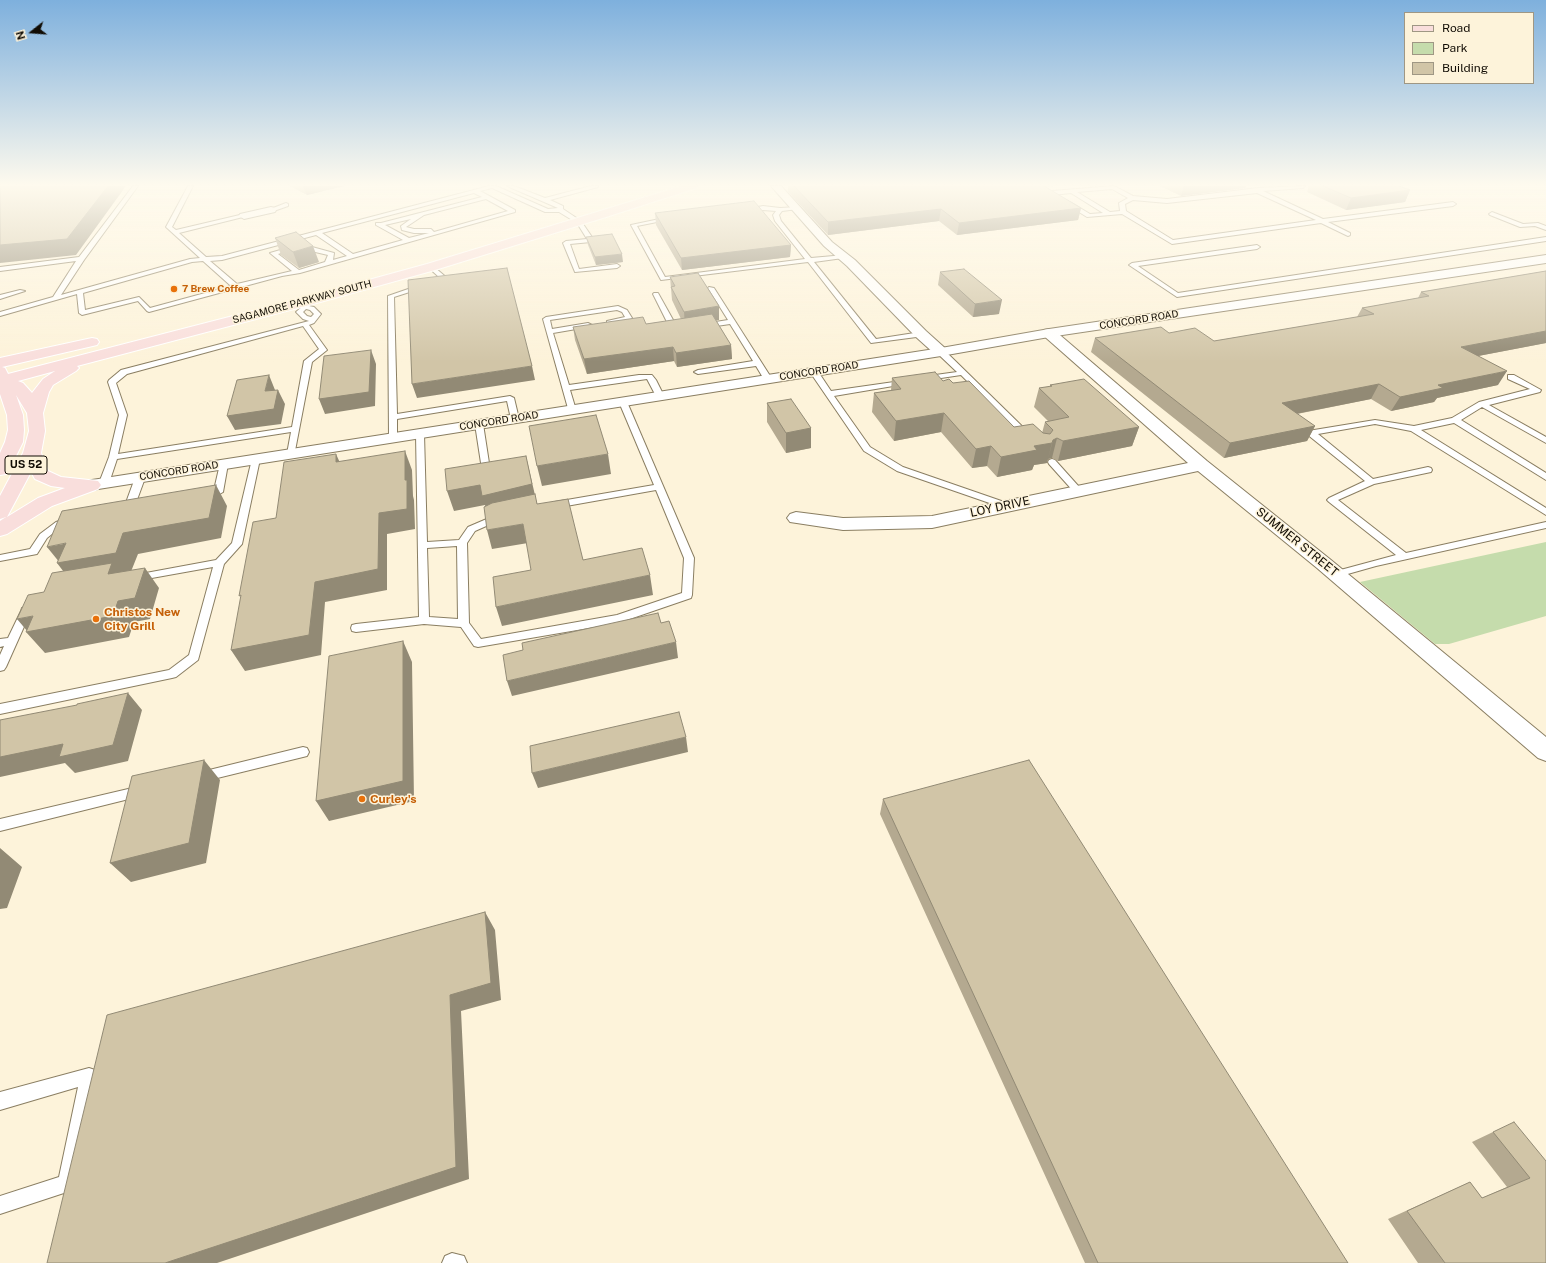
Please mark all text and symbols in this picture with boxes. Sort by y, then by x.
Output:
north arrow [12,12,52,52]
legend [1404,12,1534,84]
text: Road [1442,21,1470,35]
text: N [14,30,28,41]
text: Park [1442,41,1468,55]
text: Building [1442,61,1488,75]
street label: SAGAMORE PARKWAY SOUTH [231,278,373,326]
place label: 7 Brew Coffee [182,283,249,295]
marker: 7 Brew Coffee [169,284,179,294]
street label: CONCORD ROAD [1099,308,1179,332]
street label: CONCORD ROAD [779,359,859,383]
street label: CONCORD ROAD [459,409,539,433]
road number: US 52 [5,456,47,474]
street label: CONCORD ROAD [139,459,219,483]
street label: LOY DRIVE [969,494,1031,520]
street label: SUMMER STREET [1253,504,1341,580]
place label: Christos New City Grill [104,605,180,633]
marker: Christos New City Grill [91,614,101,624]
place label: Curley's [370,792,417,806]
marker: Curley's [357,794,367,804]

